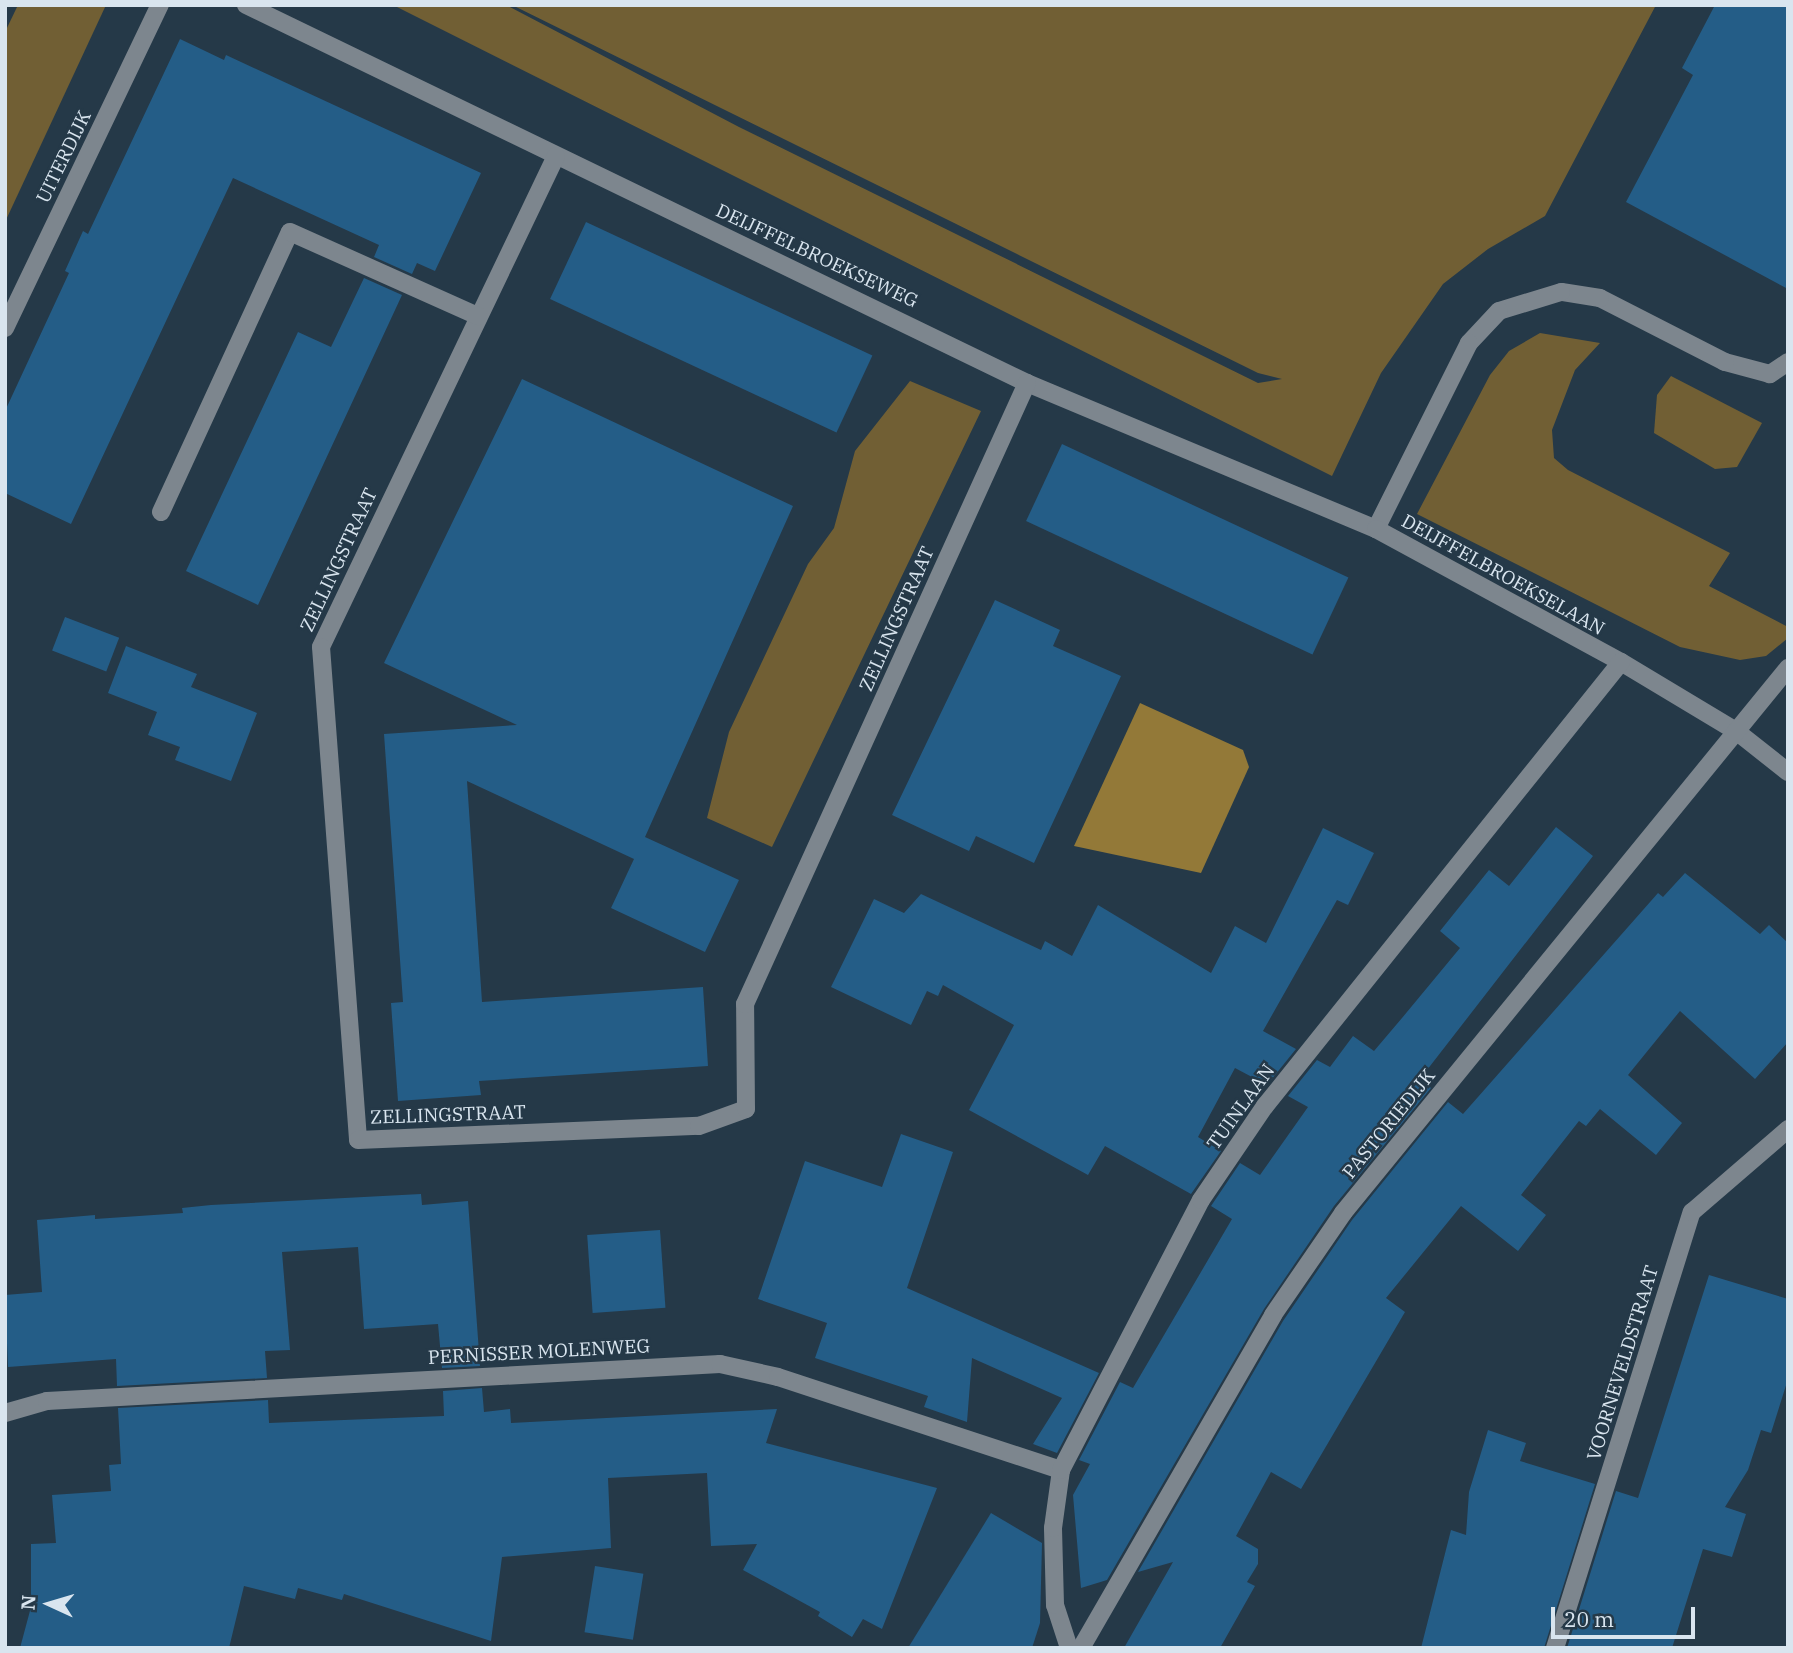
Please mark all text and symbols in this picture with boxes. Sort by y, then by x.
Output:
street label: UITERDIJK [32,107,96,207]
street label: DEIJFFELBROEKSEWEG [712,199,922,313]
street label: ZELLINGSTRAAT [296,485,382,635]
street label: DEIJFFELBROEKSELAAN [1398,510,1608,640]
street label: ZELLINGSTRAAT [855,543,939,695]
street label: TUINLAAN [1202,1060,1280,1154]
street label: PASTORIEDIJK [1338,1065,1440,1183]
street label: ZELLINGSTRAAT [370,1101,526,1129]
street label: VOORNEVELDSTRAAT [1582,1263,1664,1463]
street label: PERNISSER MOLENWEG [427,1335,651,1369]
north arrow [14,1569,84,1639]
text: N [16,1594,41,1611]
scale bar [1555,1594,1699,1638]
text: 20 m [1564,1605,1614,1633]

